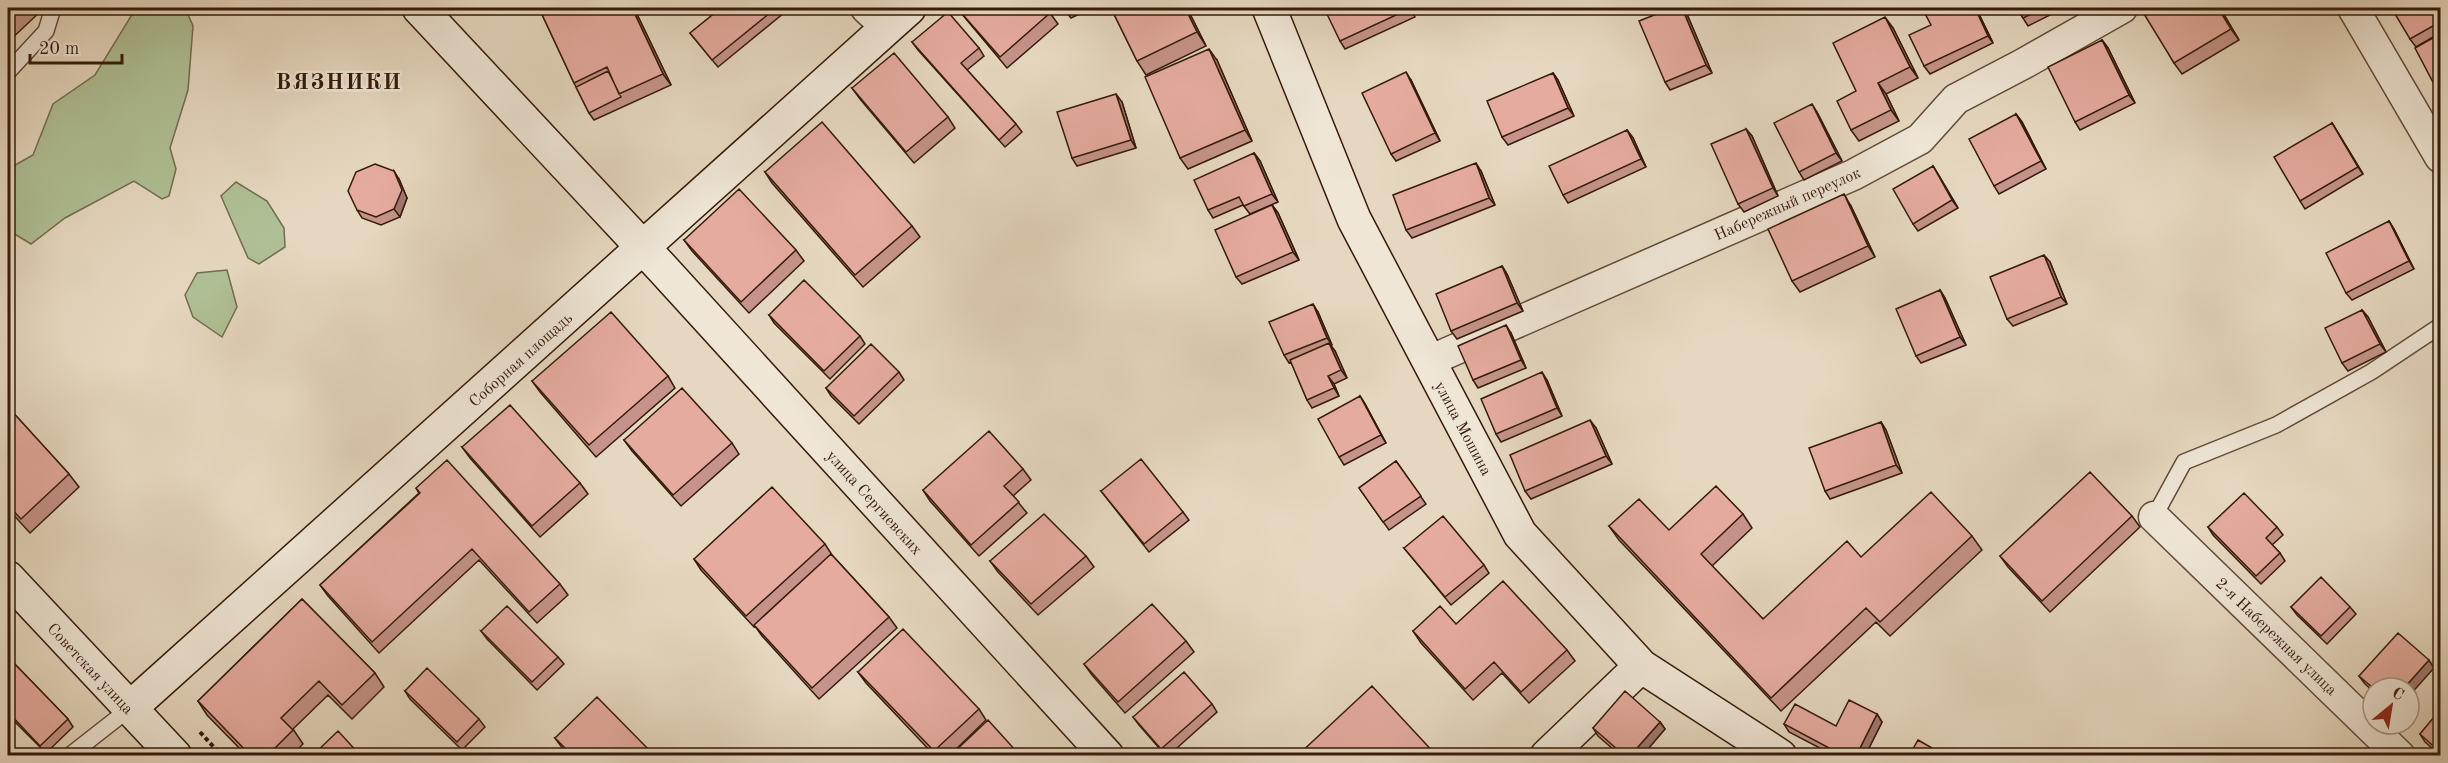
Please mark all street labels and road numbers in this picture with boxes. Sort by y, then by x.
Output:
street label: Набережный переулок [1712,165,1864,244]
street label: Соборная площадь [467,310,576,411]
street label: улица Мошина [1431,379,1494,479]
street label: улица Сергиевских [823,448,924,559]
street label: 2-я Набережная улица [2212,576,2339,699]
street label: Советская улица [43,621,136,718]

